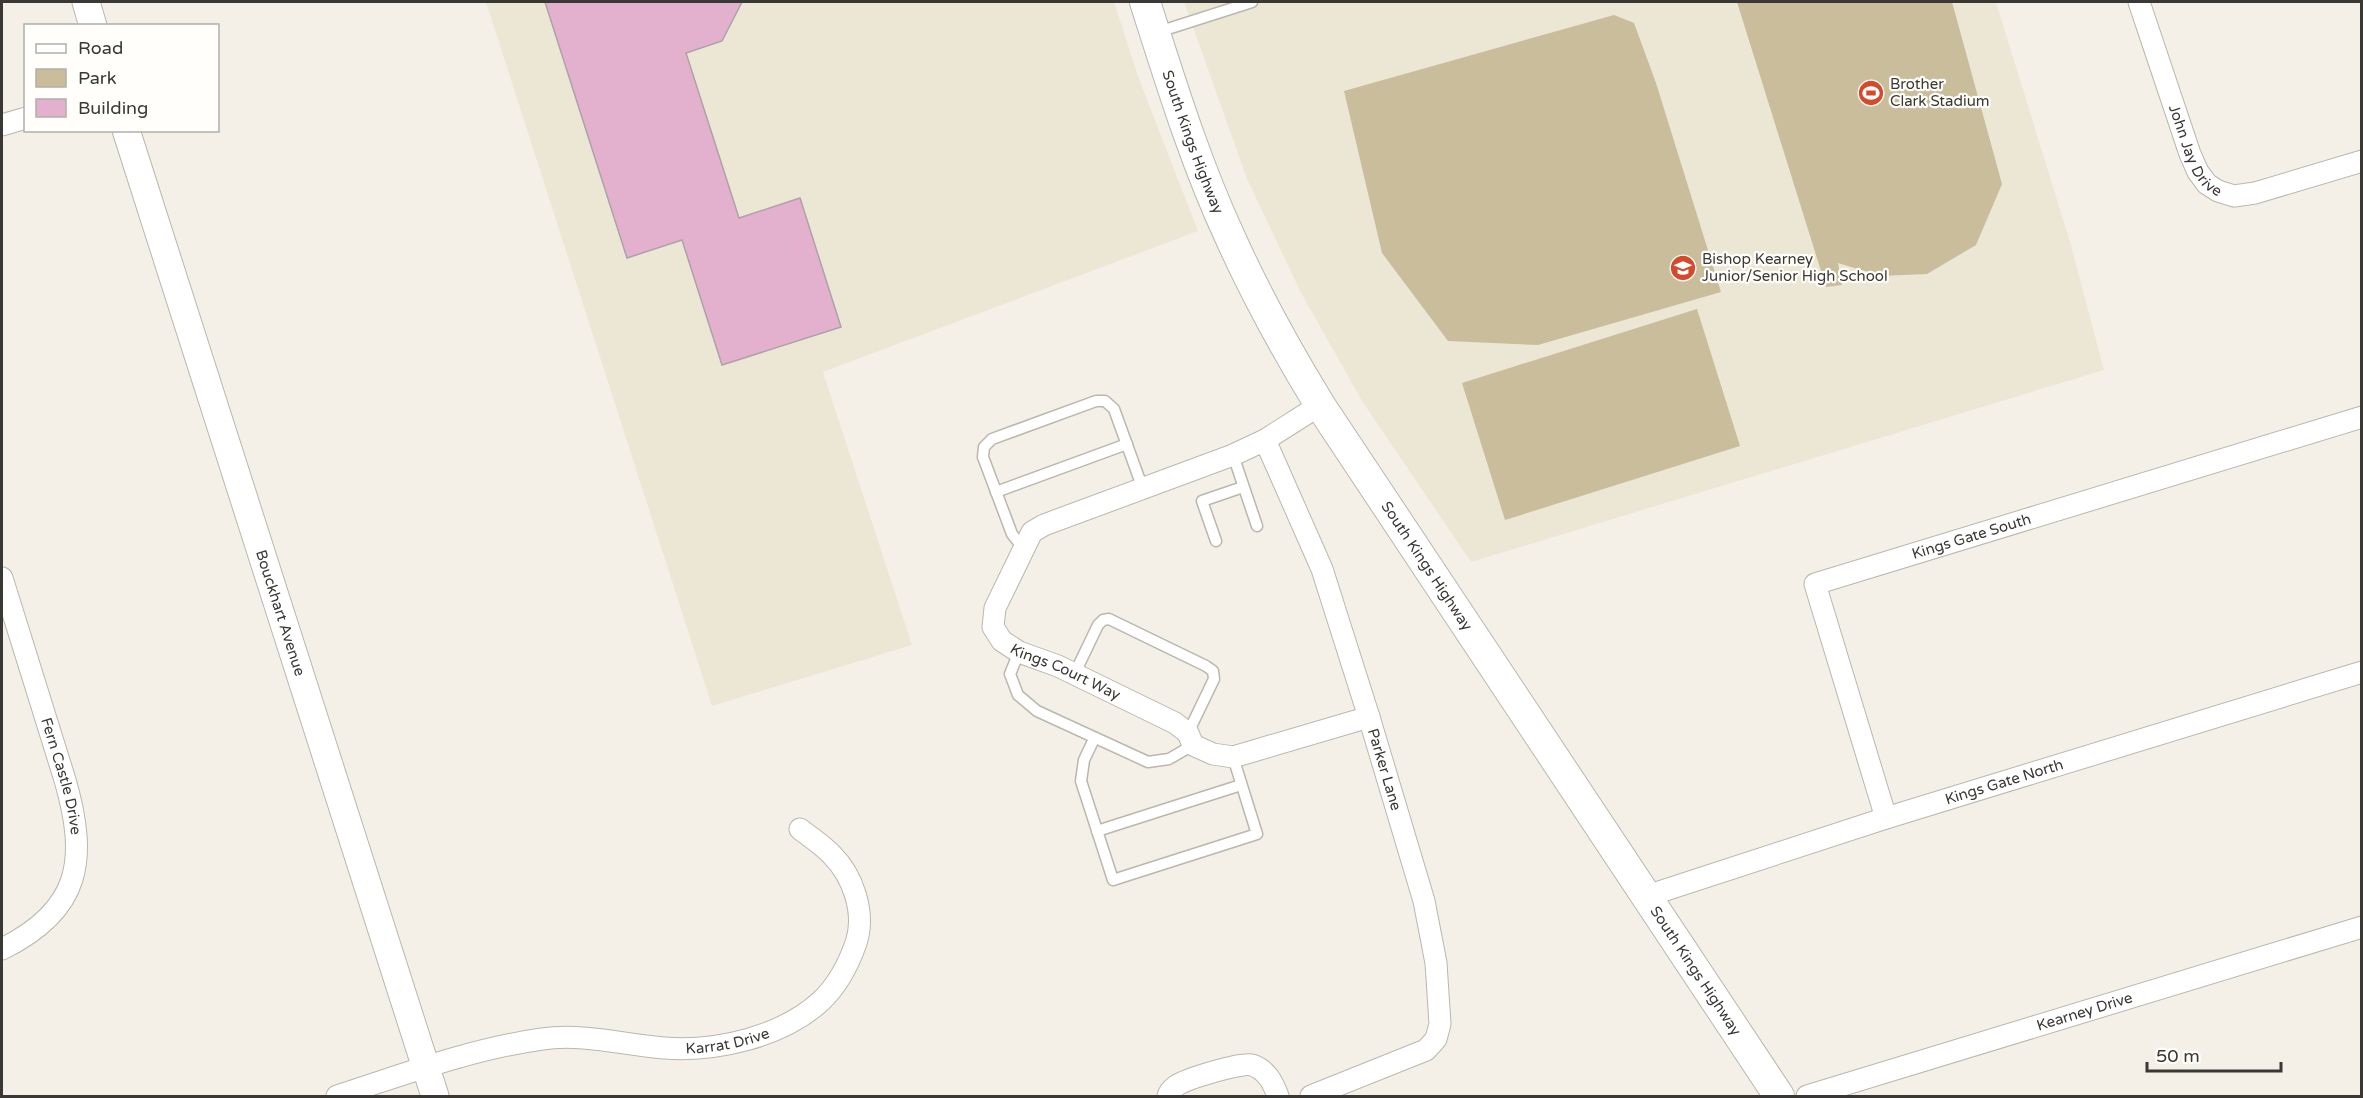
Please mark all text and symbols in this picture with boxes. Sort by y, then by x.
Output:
legend [24,24,219,132]
text: Road [78,37,123,59]
text: Park [78,67,117,89]
street label: South Kings Highway [1159,68,1227,216]
place label: Brother Clark Stadium [1890,75,1990,110]
sports icon: Brother Clark Stadium [1856,78,1886,108]
text: Building [78,97,148,119]
street label: John Jay Drive [2165,102,2226,200]
place label: Bishop Kearney Junior/Senior High School [1702,250,1888,285]
school or university icon: Bishop Kearney Junior/Senior High School [1668,253,1698,283]
street label: South Kings Highway [1378,498,1476,634]
street label: Kings Gate South [1910,510,2033,563]
street label: Bouckhart Avenue [252,548,309,678]
street label: Kings Court Way [1007,640,1123,704]
street label: Fern Castle Drive [37,715,85,836]
street label: Parker Lane [1364,726,1405,813]
street label: Kings Gate North [1943,755,2065,808]
street label: South Kings Highway [1646,903,1745,1039]
street label: Kearney Drive [2034,988,2135,1035]
street label: Karrat Drive [685,1024,772,1058]
scale bar [2147,1035,2280,1073]
text: 50 m [2156,1045,2200,1067]

